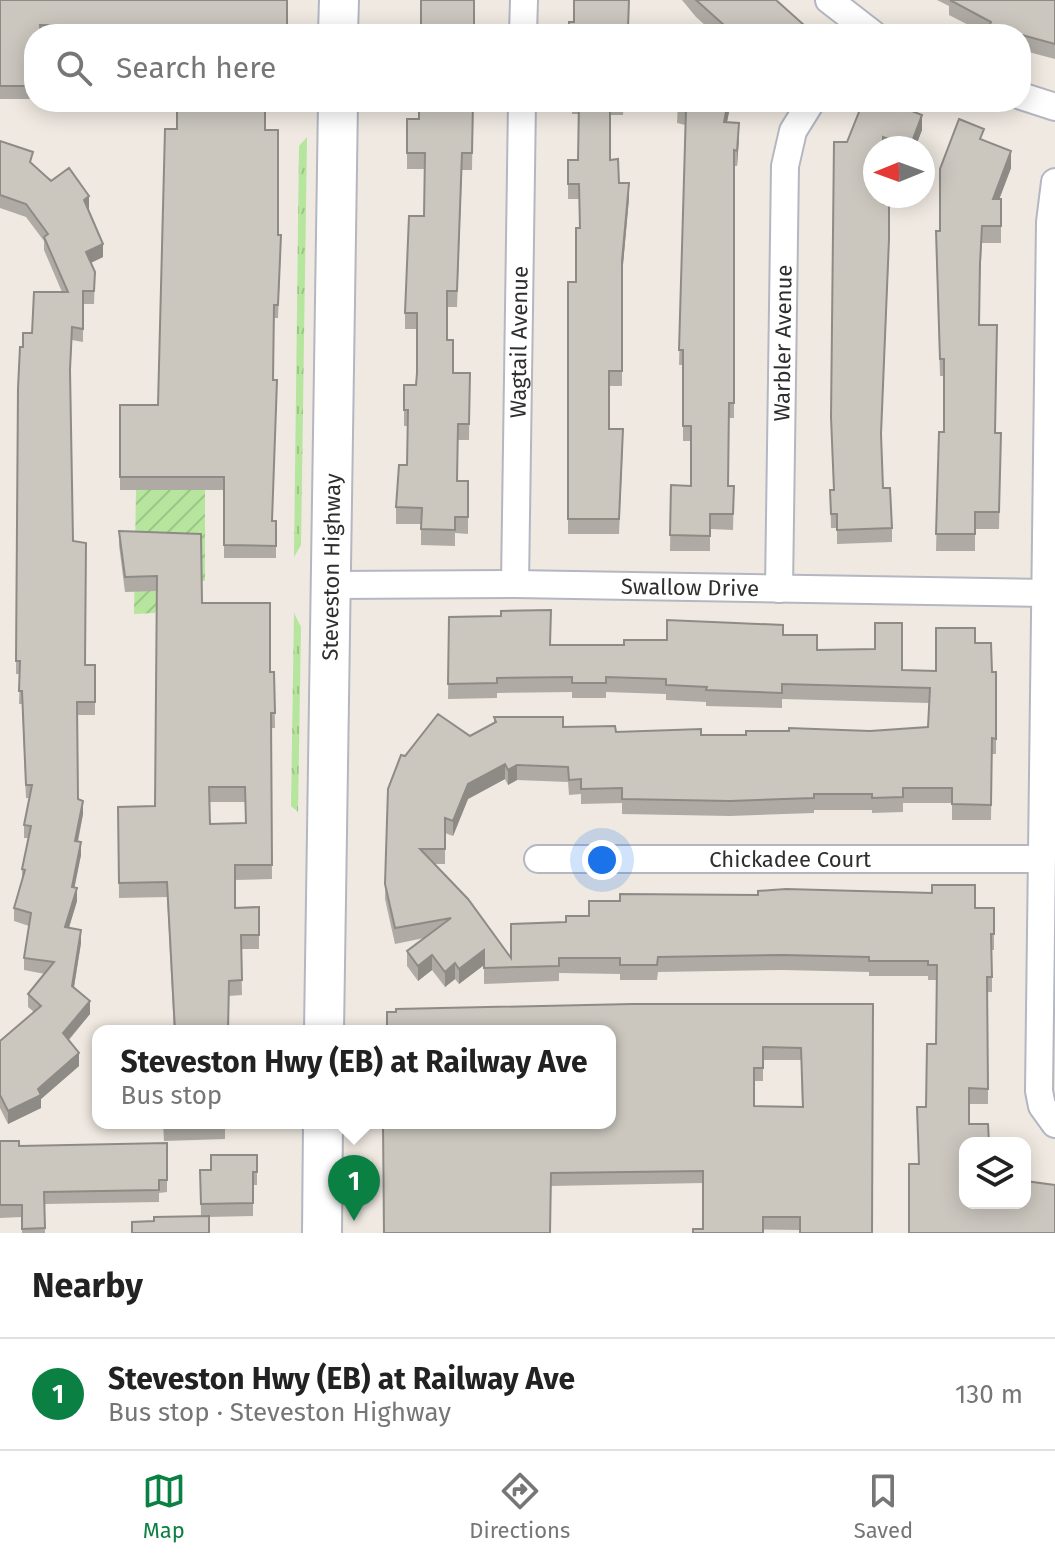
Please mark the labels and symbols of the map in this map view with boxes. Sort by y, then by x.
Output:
north arrow [863,136,935,208]
street label: Warbler Avenue [768,264,797,422]
street label: Wagtail Avenue [504,266,533,418]
street label: Steveston Highway [316,473,346,661]
street label: Swallow Drive [621,572,759,602]
your location [582,840,622,880]
street label: Chickadee Court [709,846,871,873]
pin: 1 [328,1155,380,1221]

